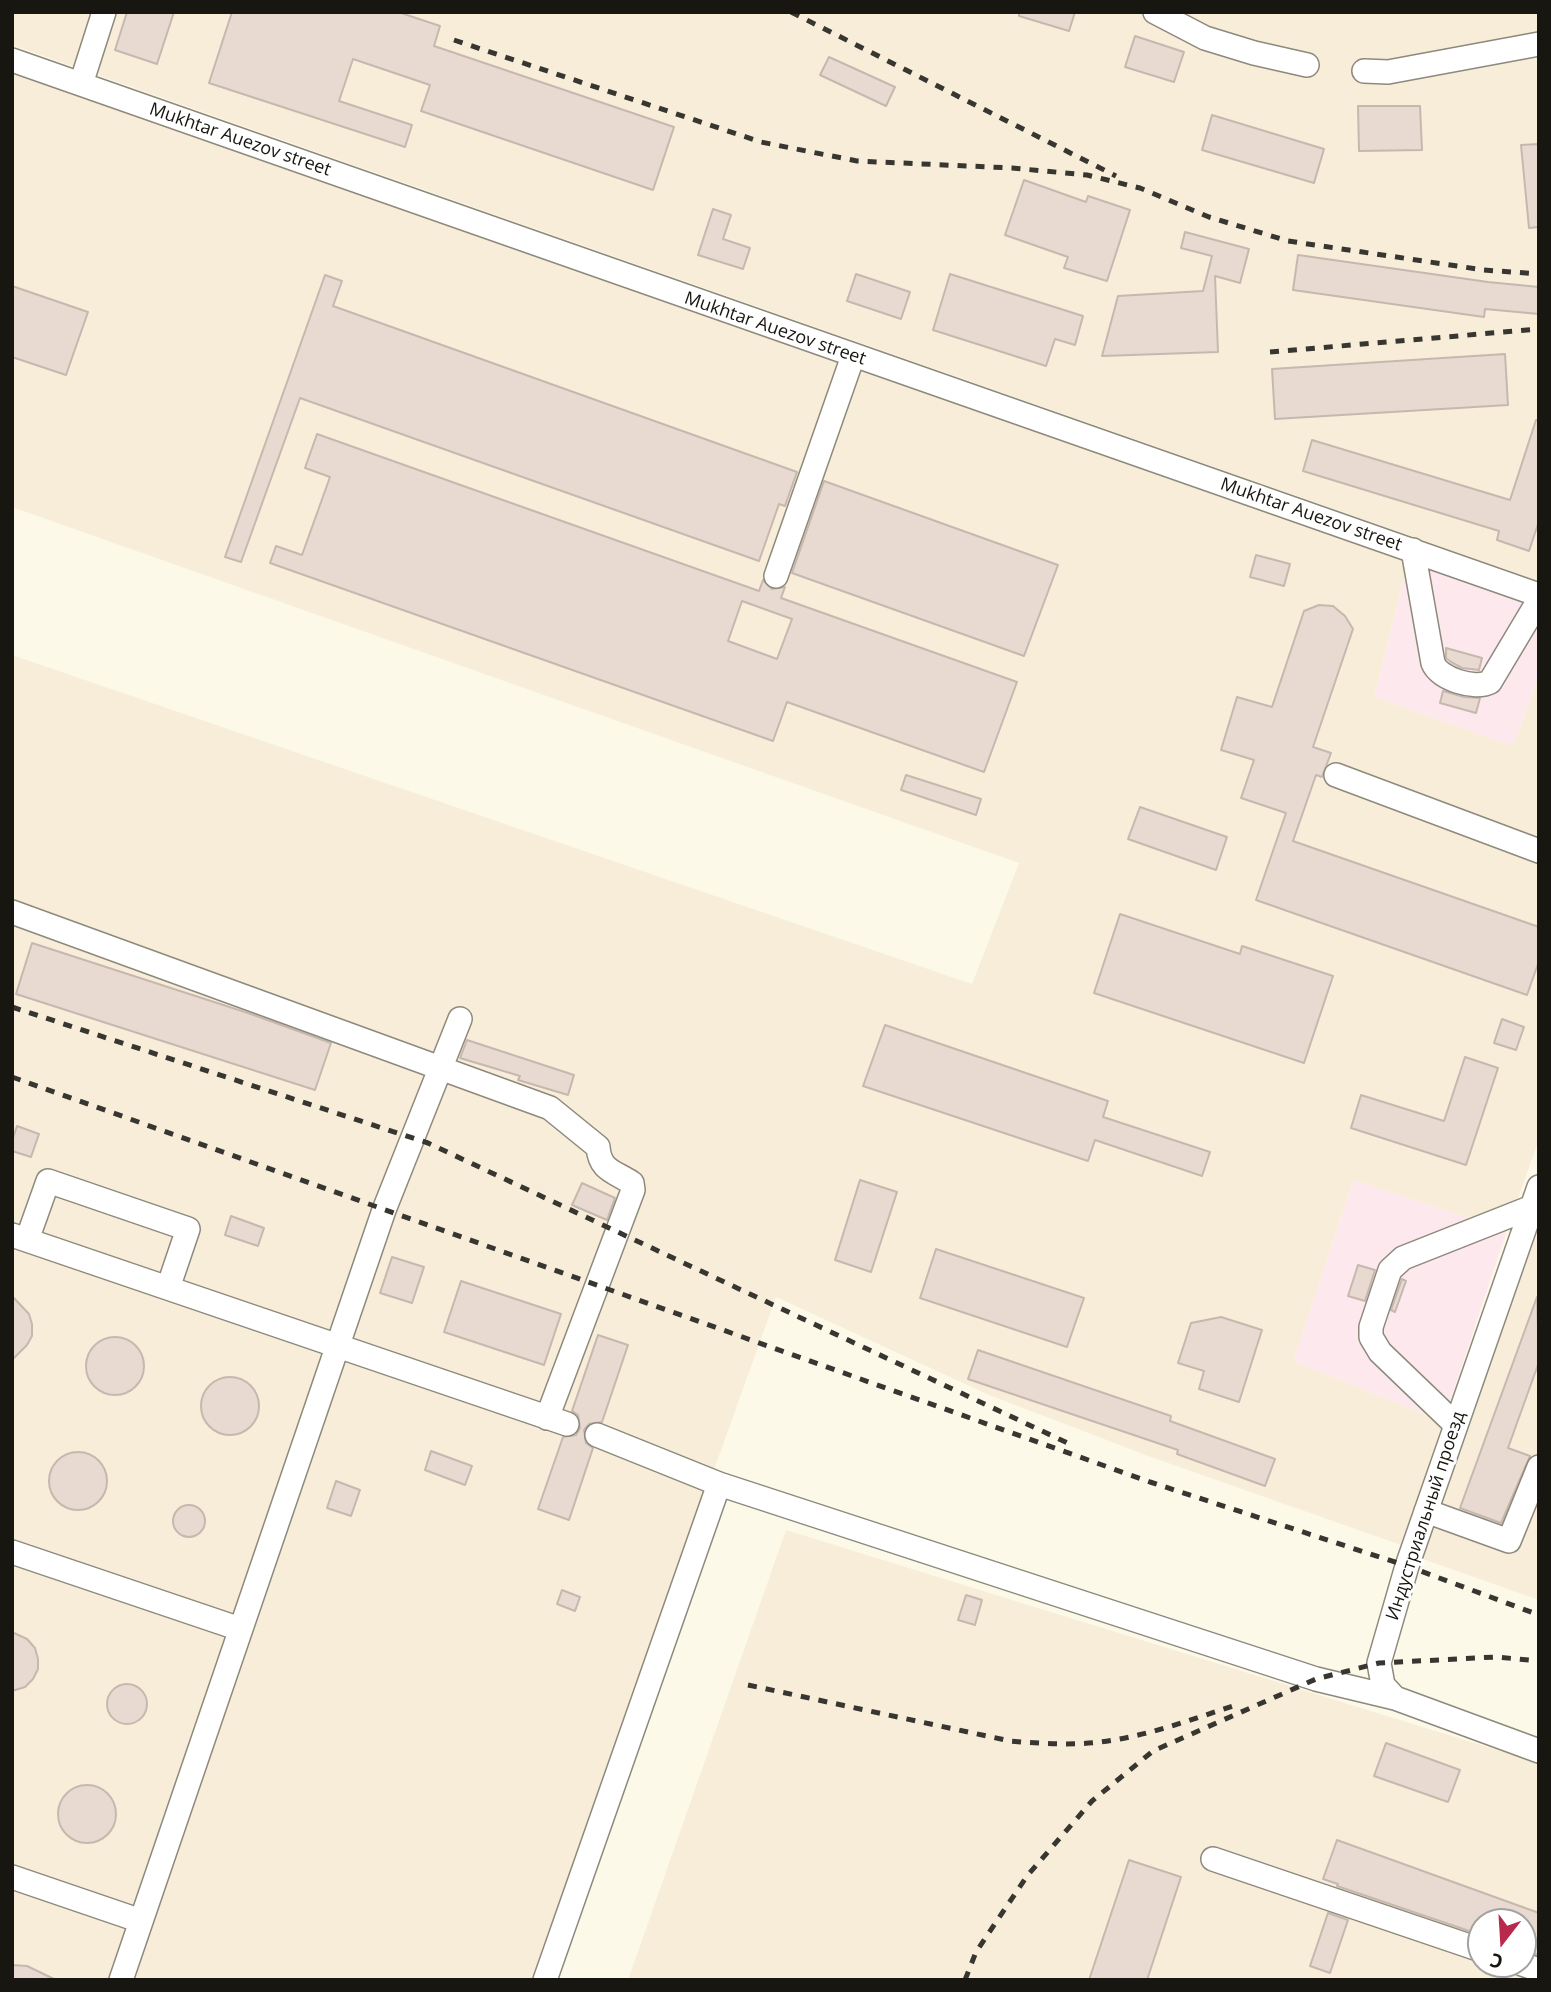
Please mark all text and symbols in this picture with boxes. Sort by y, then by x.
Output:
street label: Mukhtar Auezov street [146,99,334,181]
street label: Mukhtar Auezov street [681,288,869,370]
street label: Mukhtar Auezov street [1217,474,1405,556]
street label: Индустриальный проезд [1382,1409,1470,1623]
north arrow [1467,1908,1537,1978]
text: С [1487,1947,1506,1975]

